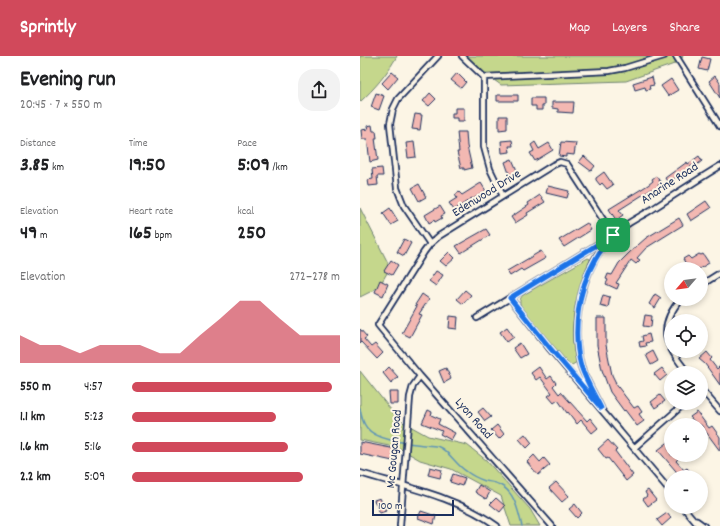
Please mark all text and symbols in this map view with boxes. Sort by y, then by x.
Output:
text: Sprintly [20,15,76,42]
text: Map [569,18,590,38]
text: Layers [612,18,647,38]
text: Share [669,18,700,38]
text: Evening run [20,65,116,96]
button: share [298,69,340,111]
text: 20:45 · 7 × 550 m [20,96,102,115]
text: Distance [20,136,56,152]
text: Time [129,136,147,152]
text: Pace [237,136,257,152]
text: 3.85 [20,152,49,180]
text: 19:50 [129,152,166,180]
text: 5:09 [237,152,270,180]
street label: Anarine Road [637,158,703,210]
text: km [49,160,64,176]
text: /km [270,160,288,176]
street label: Edenwood Drive [449,165,525,223]
text: Elevation [20,204,58,220]
text: Heart rate [129,204,173,220]
text: kcal [237,204,254,220]
pin [596,218,630,252]
text: 49 [20,220,37,248]
text: 165 [129,220,152,248]
text: 250 [237,220,266,248]
icon: arrive [602,224,624,246]
text: m [37,228,48,244]
text: bpm [152,228,172,244]
north arrow [664,262,708,306]
map controls [664,262,708,514]
text: Elevation [20,268,65,287]
text: 272–278 m [289,268,340,287]
button: locate [664,314,708,358]
button: layers [664,366,708,410]
text: 550 m [20,378,51,397]
text: 4:57 [84,378,103,397]
street label: Lyon Road [450,394,496,444]
text: 1.1 km [20,408,45,427]
text: 5:23 [84,408,104,427]
street label: Mc Gougan Road [382,409,408,489]
button: + [664,418,708,462]
text: 1.6 km [20,438,49,457]
text: 5:16 [84,438,101,457]
text: 2.2 km [20,468,51,487]
text: 5:09 [84,468,105,487]
button: − [664,470,708,514]
scale bar [372,498,454,517]
text: 100 m [378,499,402,515]

